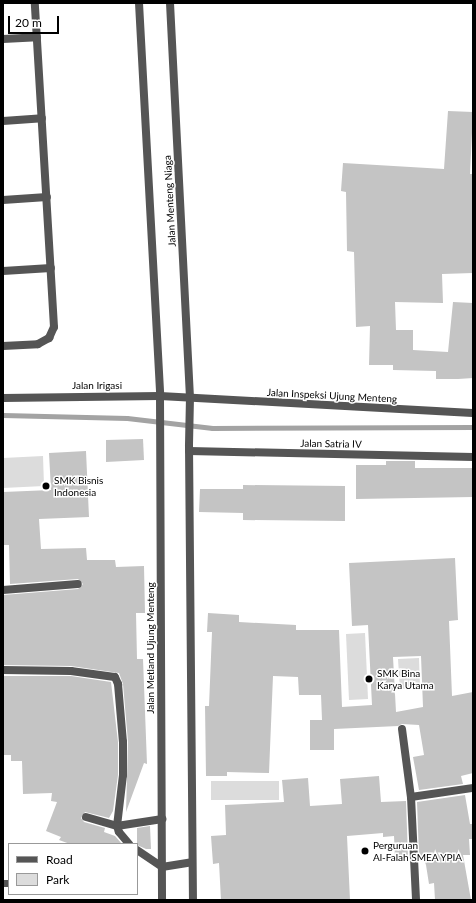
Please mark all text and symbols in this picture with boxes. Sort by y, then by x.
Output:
scale bar [10,8,61,34]
text: 20 m [15,15,42,30]
street label: Jalan Menteng Niaga [162,155,178,247]
street label: Jalan Irigasi [72,380,122,392]
street label: Jalan Inspeksi Ujung Menteng [267,387,397,405]
street label: Jalan Satria IV [300,437,362,451]
place label: SMK Bisnis Indonesia [54,474,103,498]
marker: SMK Bisnis Indonesia [41,481,51,491]
street label: Jalan Metland Ujung Menteng [145,582,157,714]
place label: SMK Bina Karya Utama [377,667,434,690]
marker: SMK Bina Karya Utama [364,674,374,684]
place label: Perguruan Al-Falah SMEA YPIA [373,839,463,862]
legend [8,843,138,895]
marker: Perguruan Al-Falah SMEA YPIA [360,846,370,856]
text: Road [46,852,73,867]
text: Park [46,872,69,887]

